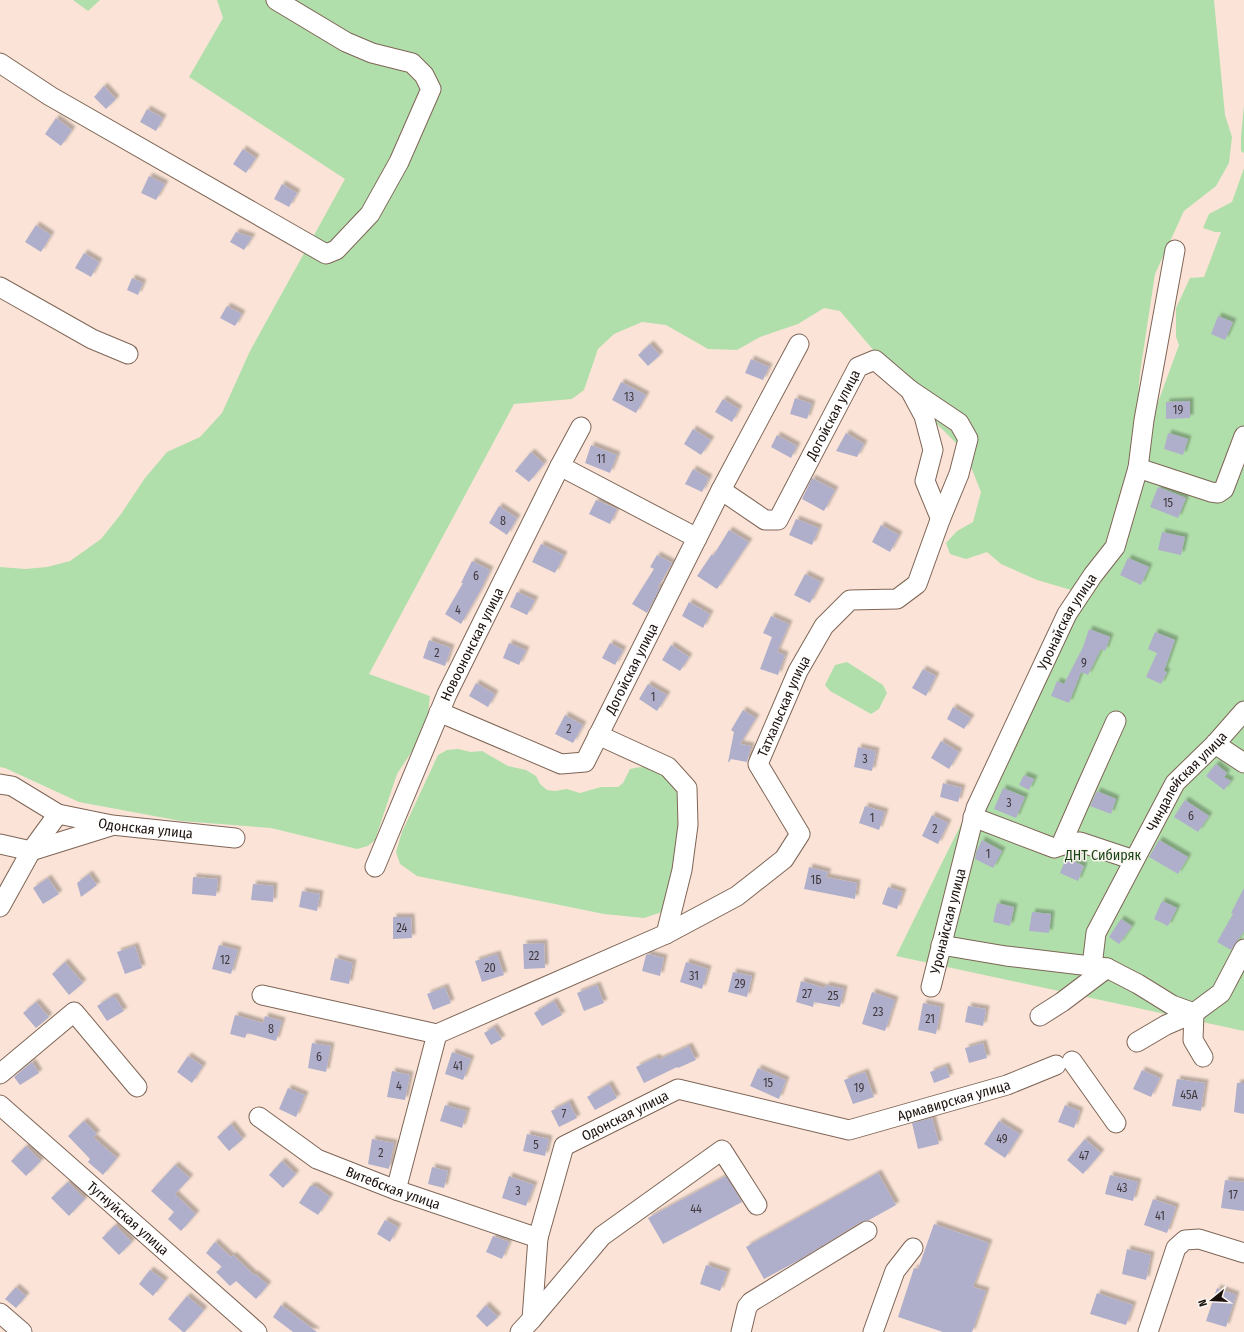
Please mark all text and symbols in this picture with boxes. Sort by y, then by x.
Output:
street label: Догойская улица [802,367,864,464]
house number: 13 [624,390,634,404]
house number: 19 [1173,403,1183,417]
house number: 11 [596,452,606,466]
house number: 15 [1163,496,1174,510]
house number: 8 [500,514,506,528]
house number: 6 [473,569,479,583]
street label: Уронайская улица [1033,570,1100,674]
street label: Новоононская улица [437,584,507,703]
house number: 4 [455,603,461,617]
street label: Догойская улица [601,620,662,718]
house number: 2 [434,646,440,660]
street label: Татхальская улица [754,652,814,759]
house number: 9 [1081,656,1087,670]
house number: 1 [651,690,655,704]
house number: 2 [566,722,572,736]
street label: Чиндалейская улица [1143,728,1231,834]
house number: 3 [862,752,868,766]
house number: 3 [1006,796,1012,810]
house number: 6 [1188,809,1194,823]
house number: 1 [870,811,874,825]
street label: Одонская улица [97,814,194,842]
house number: 2 [932,822,938,836]
house number: 1 [986,847,990,861]
park label: ДНТ Сибиряк [1064,847,1141,864]
street label: Уронайская улица [926,866,969,977]
house number: 1Б [811,873,821,887]
house number: 24 [397,921,408,935]
house number: 22 [529,949,539,963]
house number: 12 [220,953,230,967]
house number: 20 [484,961,496,975]
house number: 31 [689,969,699,983]
house number: 29 [734,977,746,991]
house number: 27 [802,987,812,1001]
house number: 25 [828,989,839,1003]
house number: 23 [873,1005,883,1019]
house number: 21 [925,1012,935,1026]
house number: 8 [268,1022,274,1036]
house number: 6 [316,1050,322,1064]
house number: 41 [453,1059,463,1073]
house number: 15 [763,1076,774,1090]
street label: Армавирская улица [895,1076,1012,1124]
house number: 4 [396,1079,402,1093]
house number: 19 [854,1081,864,1095]
street label: Одонская улица [579,1087,671,1144]
house number: 45А [1180,1088,1198,1102]
house number: 7 [562,1107,567,1121]
house number: 49 [996,1132,1008,1146]
house number: 5 [533,1138,539,1152]
house number: 2 [378,1146,384,1160]
house number: 47 [1079,1149,1089,1163]
street label: Витебская улица [343,1163,443,1213]
street label: Тугнуйская улица [84,1178,173,1259]
house number: 43 [1116,1181,1128,1195]
house number: 3 [515,1184,521,1198]
house number: 17 [1228,1188,1238,1202]
house number: 44 [690,1202,702,1216]
house number: 41 [1155,1209,1165,1223]
north arrow [1192,1280,1232,1320]
text: N [1196,1298,1210,1308]

